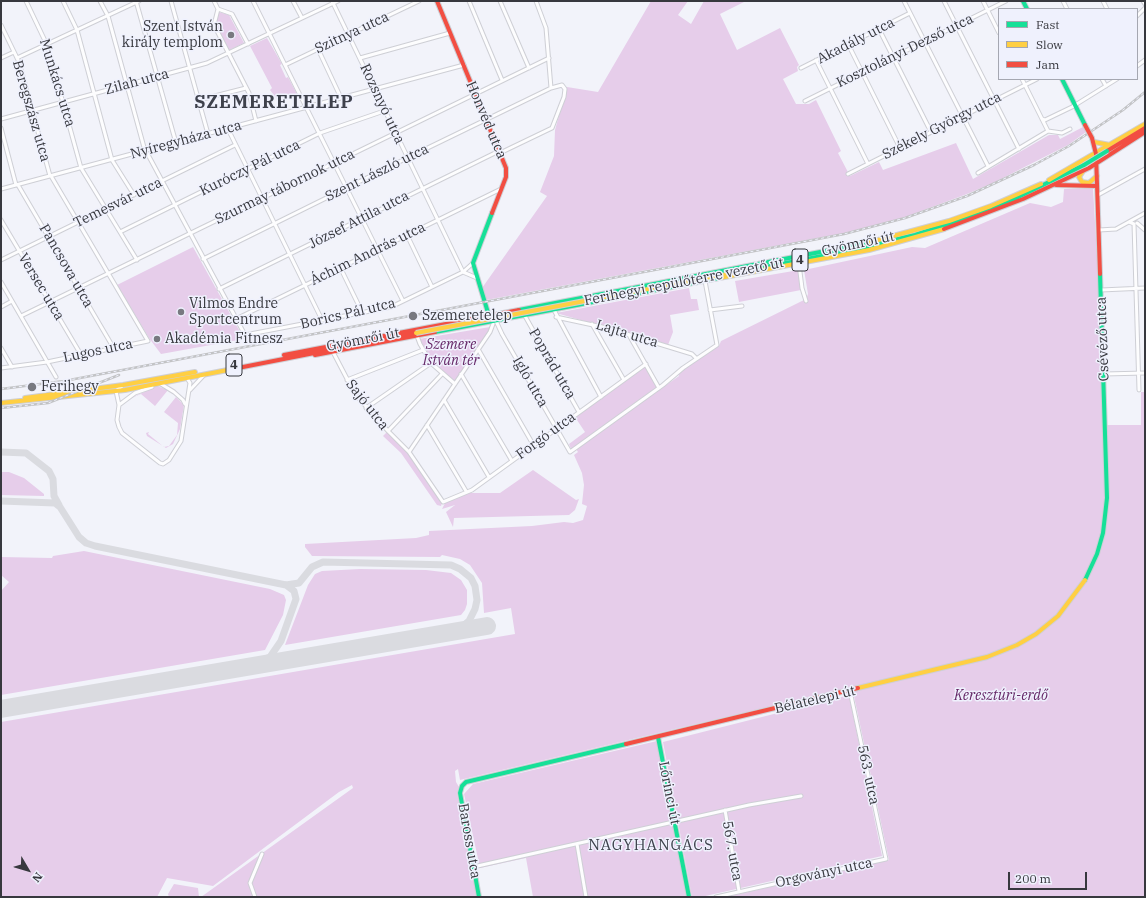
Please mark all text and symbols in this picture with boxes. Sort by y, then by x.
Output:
street label: Szitnya utca [312,8,392,58]
legend [998,8,1138,80]
street label: Kosztolányi Dezső utca [834,10,976,92]
street label: Akadály utca [814,14,898,68]
text: Fast [1036,17,1060,32]
place label: Szent István király templom [122,19,223,52]
marker: Szent István király templom [226,30,236,40]
street label: Munkács utca [36,37,78,129]
text: Slow [1036,37,1063,52]
text: Jam [1036,57,1059,72]
street label: Beregszász utca [8,58,54,164]
street label: Rozsnyó utca [356,61,408,147]
street label: Zilah utca [103,65,171,99]
street label: Honvéd utca [462,79,510,161]
street label: Székely György utca [880,89,1004,163]
district label: SZEMERETELEP [194,92,354,114]
street label: Nyíregyháza utca [129,117,243,163]
street label: Kuróczy Pál utca [197,136,303,200]
street label: Szent László utca [322,141,432,205]
street label: Szurmay tábornok utca [212,146,358,228]
street label: Temesvár utca [71,174,165,232]
street label: József Attila utca [306,187,412,253]
street label: Áchim András utca [308,219,428,289]
street label: Pancsova utca [35,221,97,311]
street label: Gyömrői út [820,228,896,260]
road number: 4 [792,249,808,271]
street label: Versec utca [14,250,68,324]
street label: Ferihegyi repülőtérre vezető út [583,254,785,310]
street label: Borics Pál utca [299,295,397,333]
place label: Vilmos Endre Sportcentrum [189,296,282,328]
street label: Csévéző utca [1093,296,1113,382]
marker: Vilmos Endre Sportcentrum [176,307,186,317]
place label: Szemeretelep [422,308,512,324]
marker: Szemeretelep [407,310,419,322]
street label: Lajta utca [594,317,660,351]
street label: Gyömrői út [325,325,401,355]
street label: Poprád utca [525,326,579,402]
place label: Akadémia Fitnesz [165,331,283,347]
marker: Akadémia Fitnesz [152,334,162,344]
street label: Lugos utca [62,335,134,367]
park label: Szemere István tér [423,337,479,370]
street label: Igló utca [509,353,551,411]
road number: 4 [226,354,242,376]
street label: Sajó utca [342,376,392,434]
place label: Ferihegy [41,379,99,395]
marker: Ferihegy [26,381,38,393]
street label: Forgó utca [513,409,579,463]
street label: Bélatelepi út [773,683,857,717]
park label: Keresztúri-erdő [954,688,1048,704]
street label: 563. utca [853,744,883,806]
street label: Lőrinci út [655,760,683,826]
street label: Baross utca [454,802,484,880]
street label: 567. utca [718,820,746,882]
district label: NAGYHANGÁCS [588,837,714,855]
north arrow [8,850,48,890]
street label: Orgoványi utca [774,855,874,891]
scale bar [1010,864,1089,890]
text: N [29,870,46,885]
text: 200 m [1015,871,1051,886]

